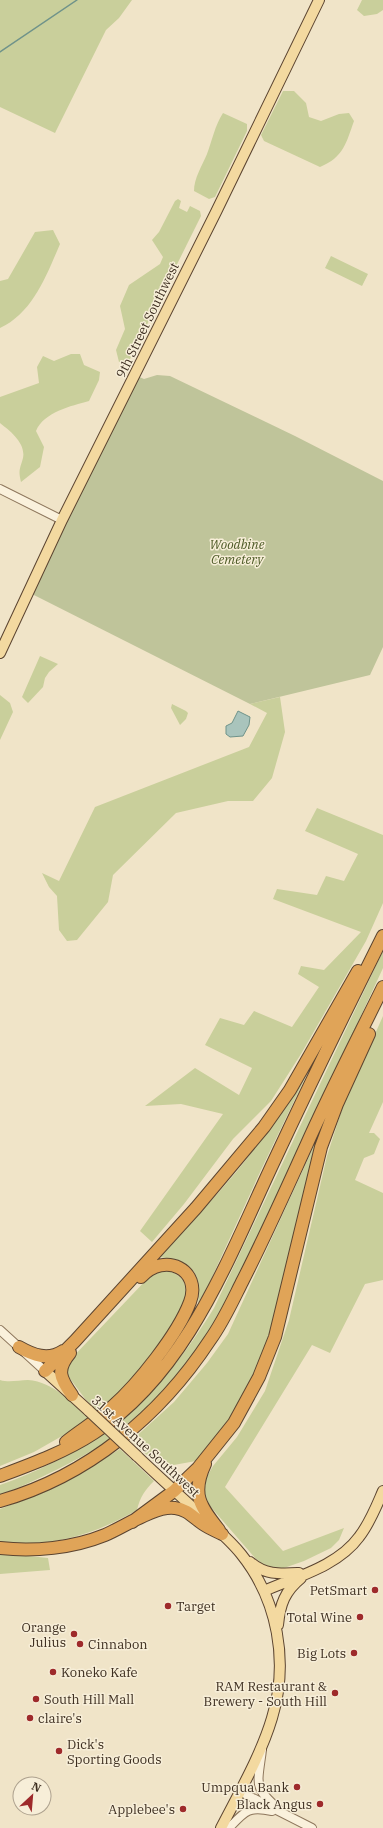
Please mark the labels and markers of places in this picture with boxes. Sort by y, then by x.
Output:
place label: PetSmart [310,1582,367,1599]
marker: PetSmart [370,1585,380,1595]
place label: Target [176,1598,216,1615]
marker: Target [163,1601,173,1611]
place label: Total Wine [286,1609,352,1626]
marker: Total Wine [355,1612,365,1622]
place label: Orange Julius [22,1619,66,1651]
marker: Orange Julius [69,1629,79,1639]
place label: Cinnabon [88,1636,148,1653]
marker: Cinnabon [75,1639,85,1649]
place label: Big Lots [297,1645,346,1662]
marker: Big Lots [349,1648,359,1658]
place label: Koneko Kafe [61,1664,138,1681]
marker: Koneko Kafe [48,1667,58,1677]
place label: RAM Restaurant & Brewery - South Hill [203,1678,327,1710]
marker: RAM Restaurant & Brewery - South Hill [330,1688,340,1698]
place label: South Hill Mall [44,1691,134,1708]
marker: South Hill Mall [31,1694,41,1704]
place label: claire's [38,1710,82,1727]
marker: claire's [25,1713,35,1723]
place label: Dick's Sporting Goods [67,1736,162,1768]
marker: Dick's Sporting Goods [54,1746,64,1756]
place label: Umpqua Bank [201,1779,289,1796]
marker: Umpqua Bank [292,1782,302,1792]
place label: Black Angus [236,1796,312,1813]
marker: Black Angus [315,1799,325,1809]
place label: Applebee's [108,1801,175,1818]
marker: Applebee's [178,1804,188,1814]

